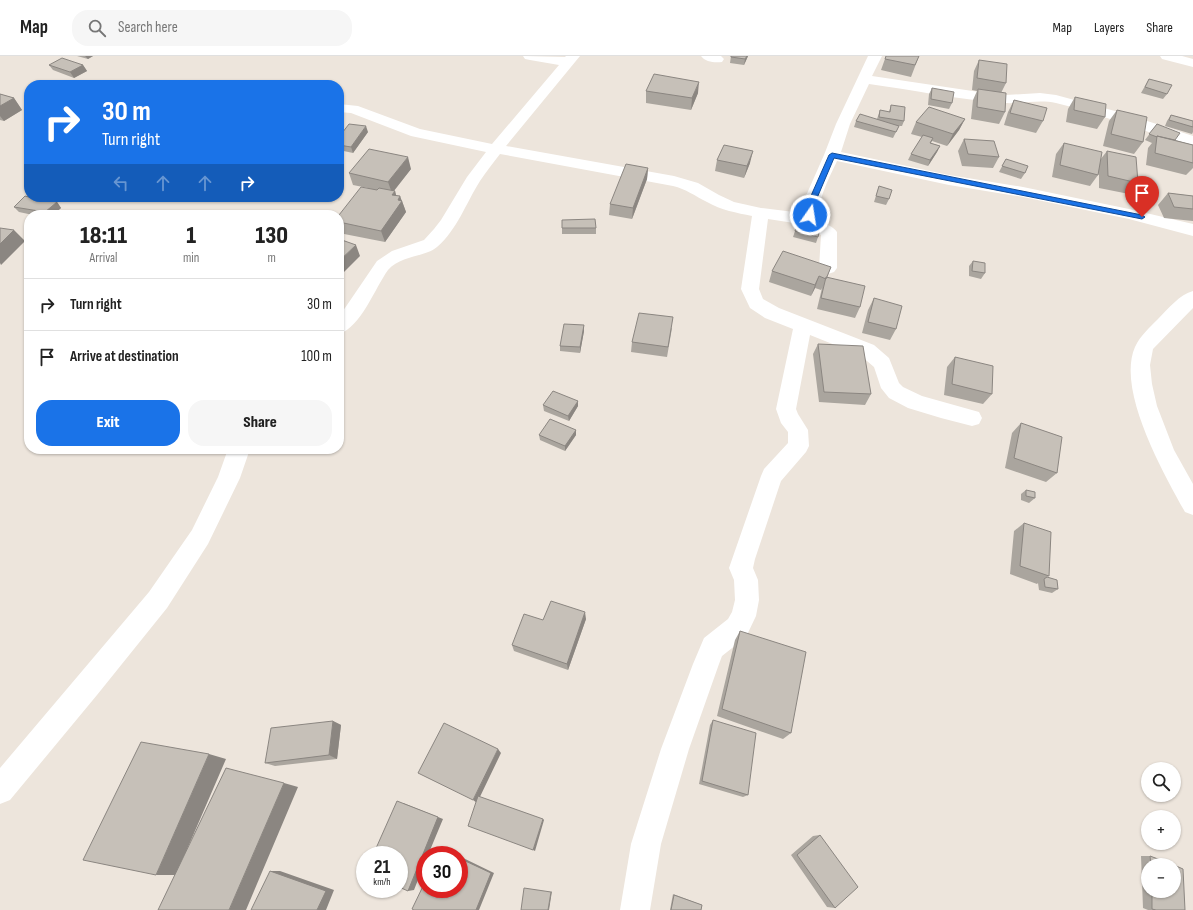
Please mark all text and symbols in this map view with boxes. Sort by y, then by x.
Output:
search box [72,10,352,46]
text: Map [20,16,48,39]
icon: search [86,17,108,39]
text: Search here [118,18,178,37]
text: Map [1052,19,1072,36]
text: Layers [1094,19,1124,36]
text: Share [1146,19,1173,36]
text: 30 m [102,95,151,128]
icon: right [36,96,88,148]
text: Turn right [102,129,160,150]
icon: left [110,172,132,194]
icon: ahead [152,172,174,194]
icon: ahead [194,172,216,194]
icon: right [236,172,258,194]
pin [1125,176,1159,217]
icon: arrive [1131,182,1153,204]
position arrow [789,194,831,236]
text: 18:11 [80,221,127,250]
text: 1 [186,221,196,250]
text: 130 [255,221,288,250]
text: Arrival [90,250,117,266]
text: min [183,250,199,266]
text: m [267,250,276,266]
icon: right [36,294,58,316]
text: Turn right [70,295,122,314]
text: 30 m [307,295,332,314]
icon: arrive [36,346,58,368]
text: Arrive at destination [70,347,179,366]
text: 100 m [301,347,332,366]
button: Exit [36,400,180,446]
button: Share [188,400,332,446]
map controls [1141,762,1181,898]
button: search [1141,762,1181,802]
button: + [1141,810,1181,850]
speed limit sign: 30 [416,846,468,898]
text: 21 [374,855,390,879]
button: − [1141,858,1181,898]
text: km/h [373,876,391,888]

